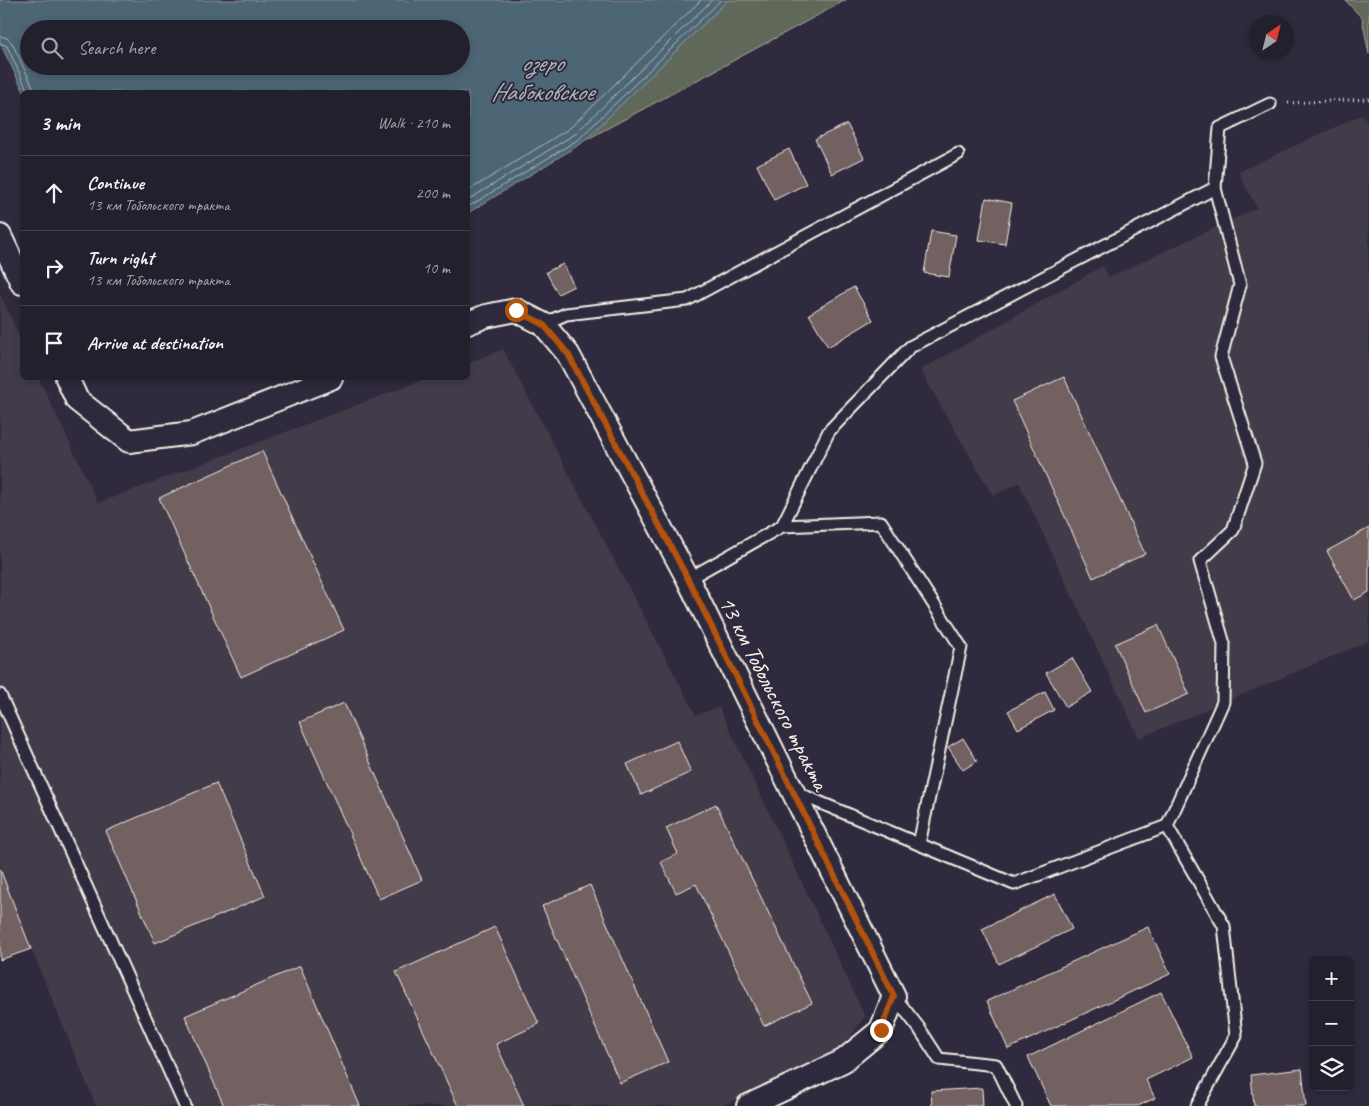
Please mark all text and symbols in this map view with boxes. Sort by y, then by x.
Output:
north arrow [1249,15,1294,60]
search box [20,20,470,75]
icon: search [38,34,66,62]
text: Search here [78,36,155,60]
water label: озеро Набоковское [491,47,597,108]
text: 3 min [40,110,80,136]
text: Walk · 210 m [378,113,450,133]
text: Continue [87,171,144,195]
icon: ahead [40,179,68,207]
text: 200 m [416,183,450,203]
text: 13 км Тобольского тракта [87,195,230,215]
text: Turn right [87,246,154,270]
icon: right [40,254,68,282]
text: 10 m [423,258,450,278]
text: 13 км Тобольского тракта [87,270,230,290]
route start [505,299,528,322]
icon: arrive [40,329,68,357]
text: Arrive at destination [87,331,223,355]
street label: 13 км Тобольского тракта [712,591,837,797]
map controls [1309,956,1354,1091]
button: + [1309,956,1354,1001]
button: − [1309,1001,1354,1046]
route end [870,1019,893,1042]
button: layers [1309,1046,1354,1091]

